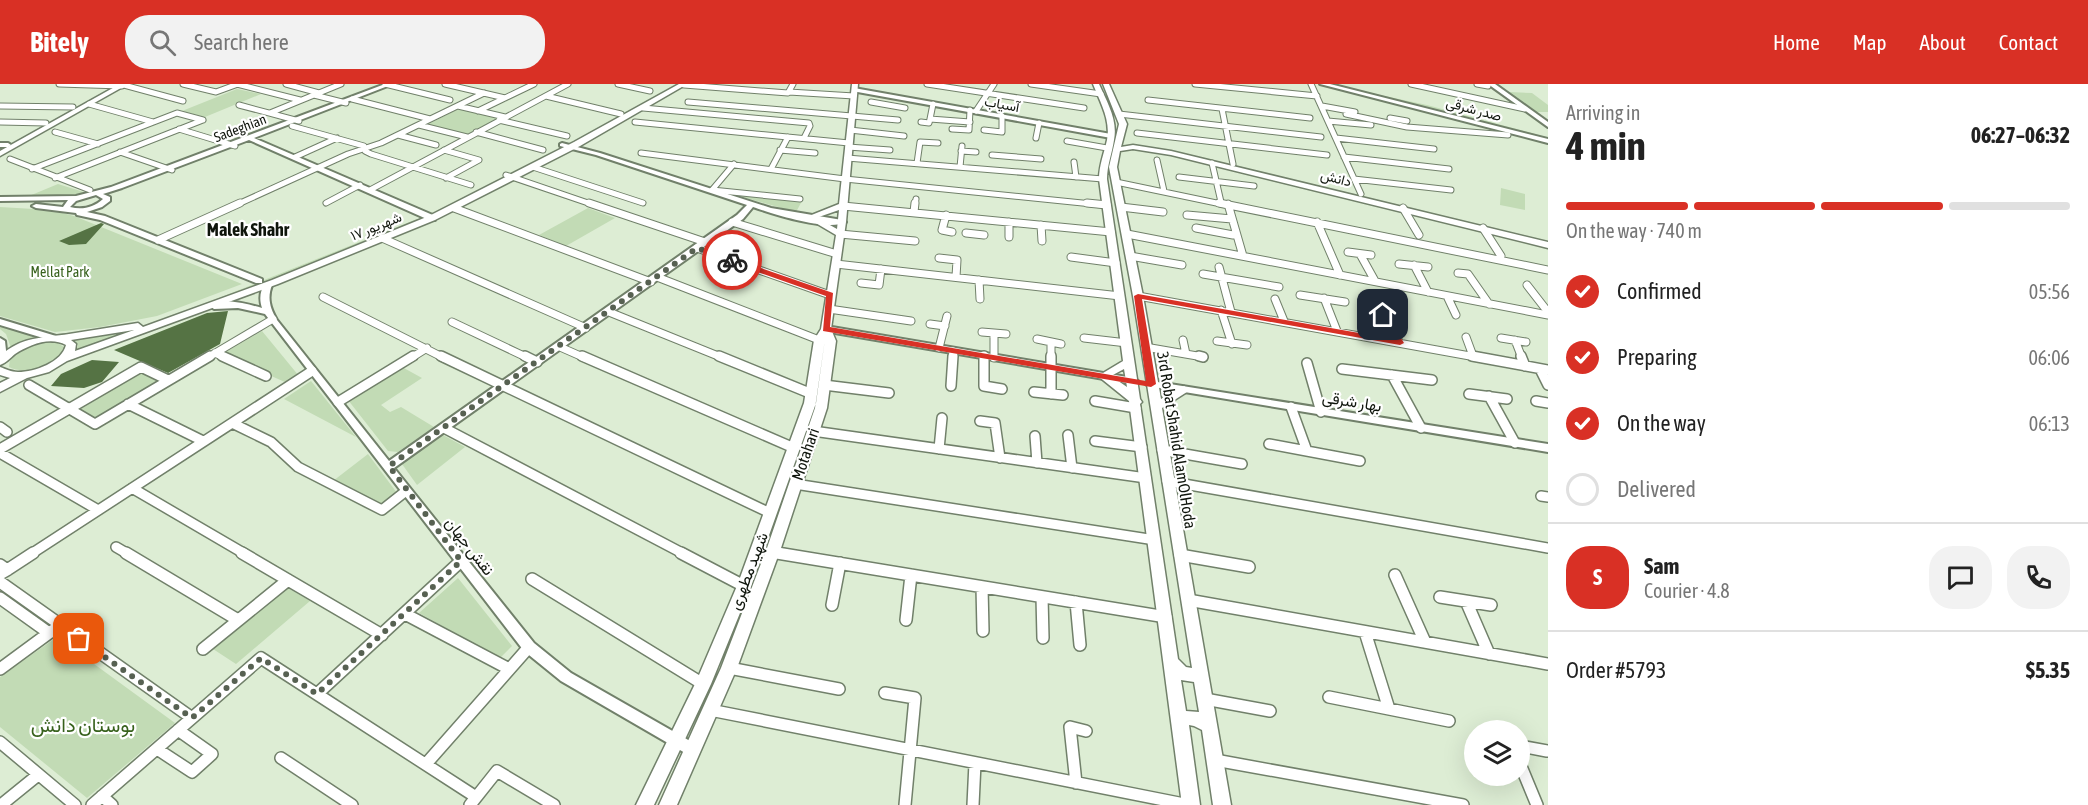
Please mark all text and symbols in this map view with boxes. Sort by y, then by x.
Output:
search box [125,15,545,69]
text: Bitely [30,26,89,58]
icon: search [146,26,179,59]
text: Search here [194,29,289,55]
text: Home [1773,30,1820,54]
text: Map [1853,30,1887,54]
text: About [1920,30,1966,54]
text: Contact [1999,30,2058,54]
street label: آسیاب [983,93,1022,116]
street label: صدر شرقی [1444,94,1504,125]
text: Arriving in [1566,101,1640,124]
street label: Sadeghian [212,111,268,145]
text: 06:27–06:32 [1971,122,2070,148]
text: 4 min [1566,124,1646,168]
street label: دانش [1319,166,1353,191]
street label: ۱۷ شهریور [348,209,404,244]
district label: Malek Shahr [207,219,290,240]
text: On the way · 740 m [1566,219,1702,242]
courier [702,230,762,290]
icon: bike [716,244,749,277]
park label: Mellat Park [31,264,90,280]
icon: check [1566,275,1599,308]
text: Confirmed [1617,278,1702,304]
text: 05:56 [2029,280,2070,303]
pin [1357,289,1408,340]
icon: home [1366,298,1399,331]
icon: check [1566,341,1599,374]
text: Preparing [1617,344,1697,370]
text: 06:06 [2028,346,2070,369]
street label: 3rd Robat Shahid AlamOlHoda [1154,350,1200,530]
street label: بهار شرقی [1321,387,1383,417]
icon: check [1566,407,1599,440]
text: On the way [1617,410,1706,436]
text: 06:13 [2029,412,2070,435]
street label: Motahari [788,426,822,482]
text: Delivered [1617,476,1696,502]
street label: نقش جهان [440,514,498,580]
street label: شهید مطهری [725,530,773,613]
button: chat [1929,546,1992,609]
button: phone [2007,546,2070,609]
text: Sam [1644,553,1679,579]
text: S [1593,564,1602,590]
text: Courier · 4.8 [1644,579,1730,602]
pin [53,613,104,664]
icon: bag [62,622,95,655]
text: Order #5793 [1566,657,1666,683]
text: $5.35 [2026,657,2070,683]
park label: بوستان دانش [31,713,135,738]
map controls [1464,720,1530,786]
button: layers [1464,720,1530,786]

